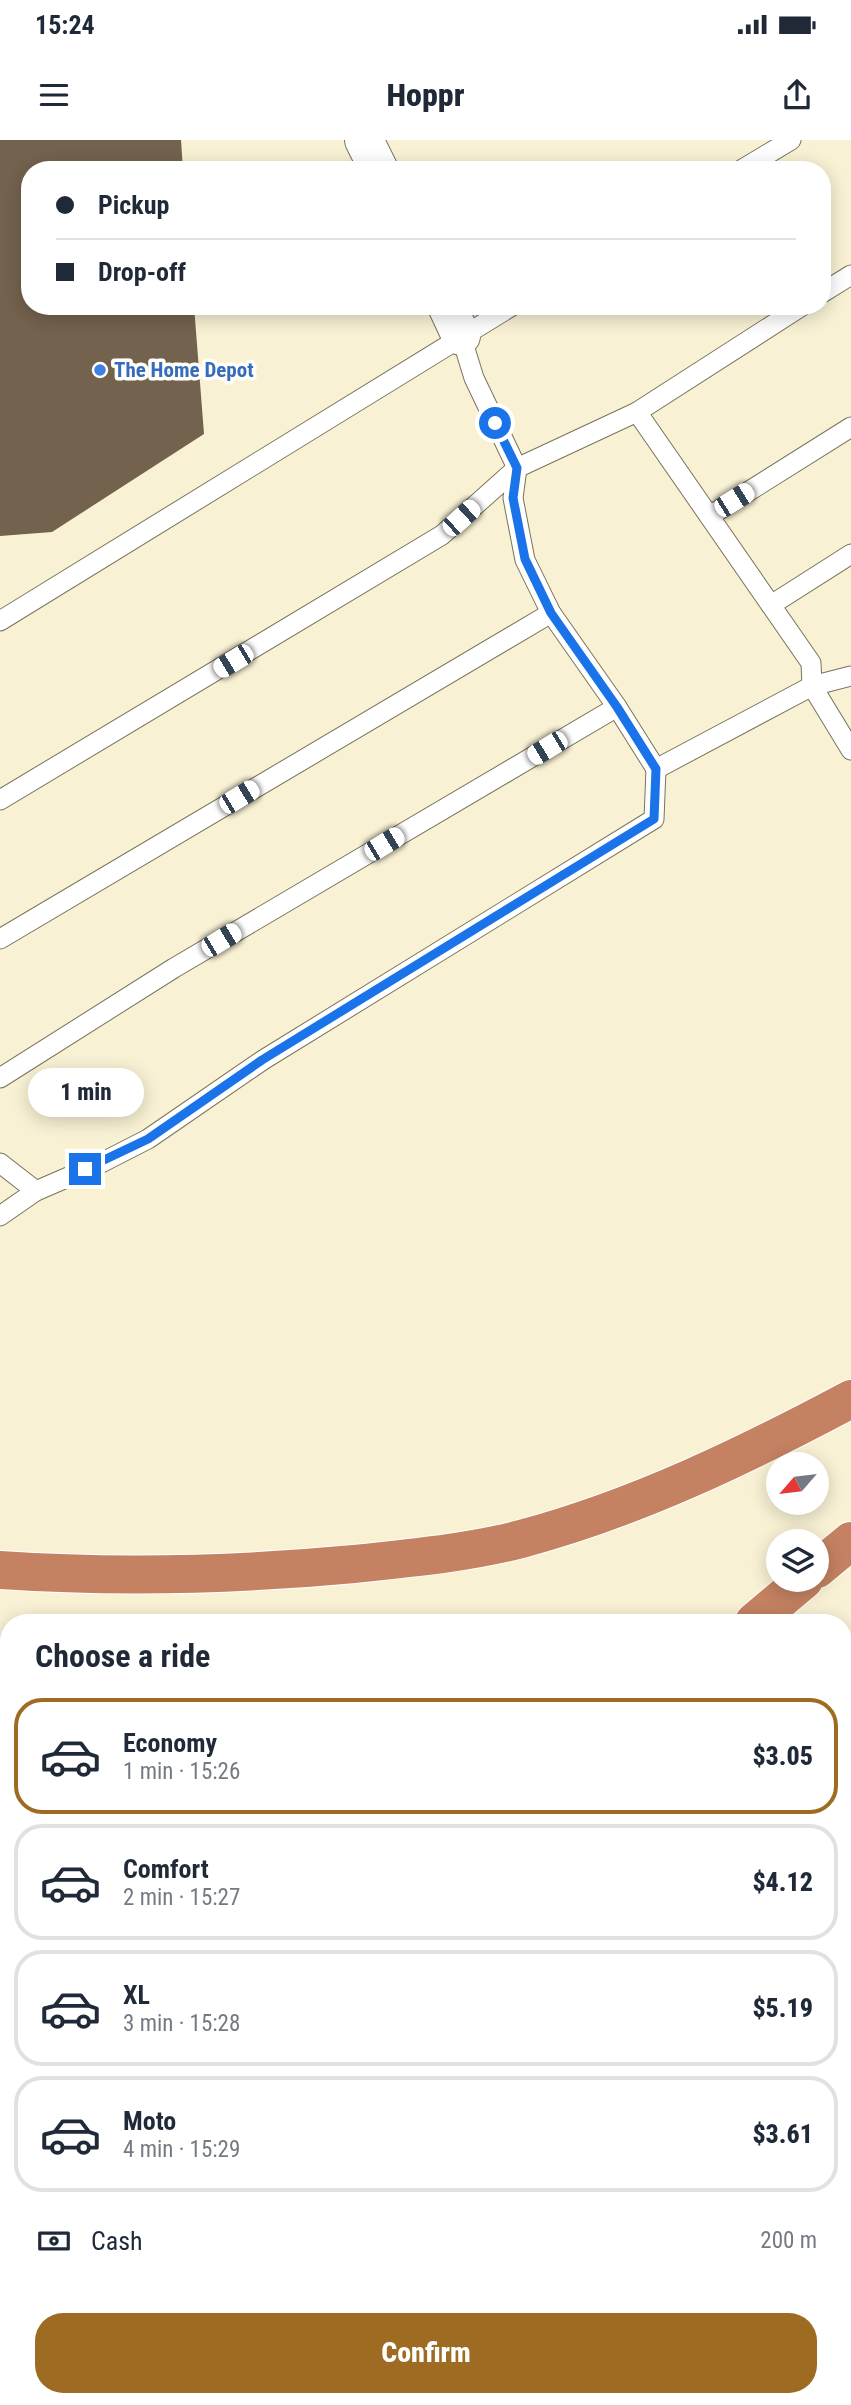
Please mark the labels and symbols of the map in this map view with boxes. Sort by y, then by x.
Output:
place label: The Home Depot [114,358,254,382]
marker: The Home Depot [92,362,108,378]
route start [479,407,511,439]
car [711,480,758,520]
car [439,496,484,540]
car [210,641,257,681]
car [524,728,571,768]
car [216,777,263,817]
car [361,824,408,864]
car [198,920,245,960]
callout: 1 min [27,1068,143,1116]
route end [69,1153,101,1185]
north arrow [766,1452,830,1516]

